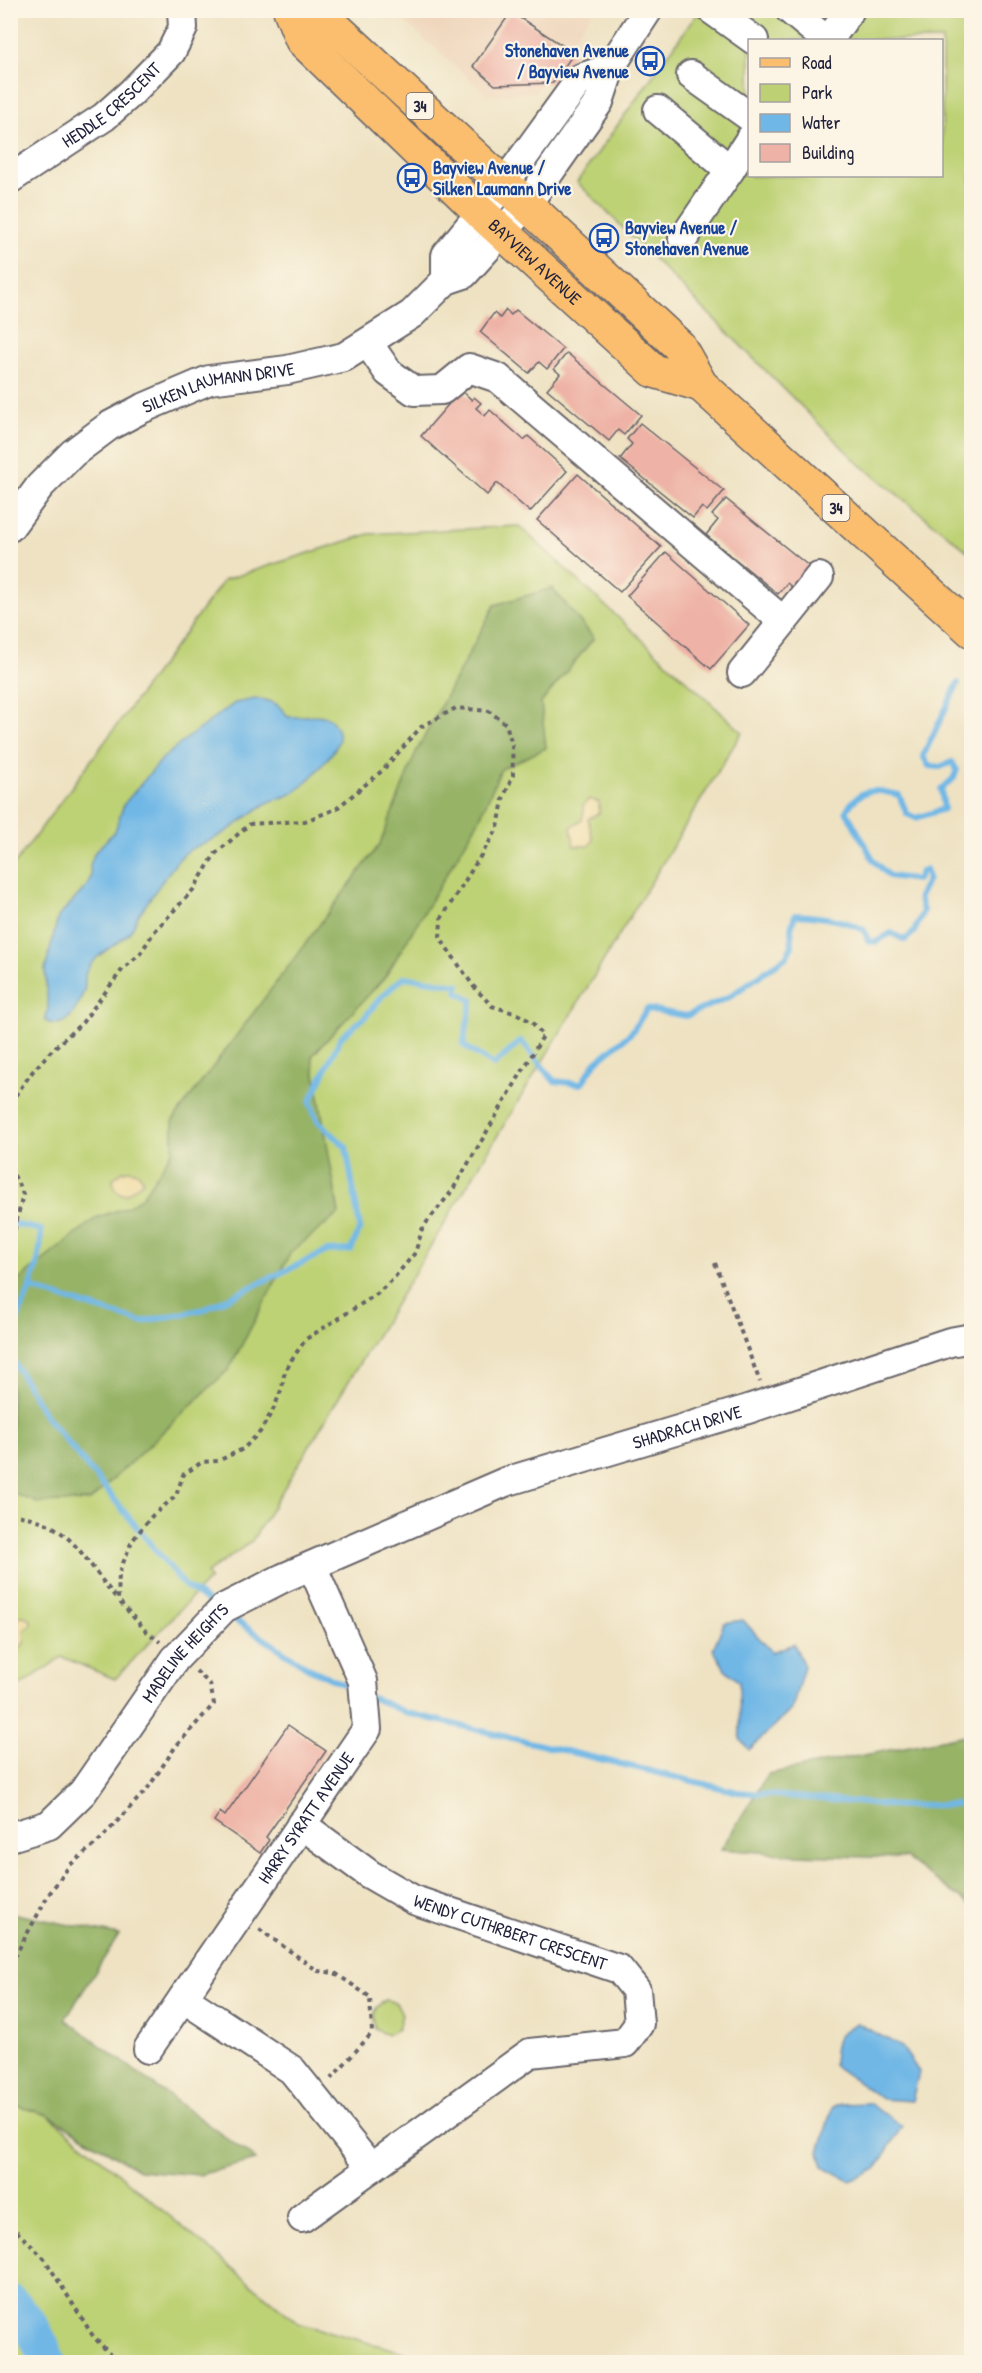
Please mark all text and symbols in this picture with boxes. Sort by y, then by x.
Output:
place label: Stonehaven Avenue / Bayview Avenue [505,38,630,85]
legend [748,39,943,177]
bus stop icon: Stonehaven Avenue / Bayview Avenue [634,45,666,77]
text: Road [802,50,832,75]
street label: HEDDLE CRESCENT [57,56,167,153]
text: Park [802,80,833,105]
road number: 34 [406,93,434,119]
text: Water [802,110,840,135]
text: Building [802,140,854,165]
place label: Bayview Avenue / Silken Laumann Drive [433,155,572,201]
bus stop icon: Bayview Avenue / Silken Laumann Drive [396,162,428,194]
street label: BAYVIEW AVENUE [483,213,587,311]
place label: Bayview Avenue / Stonehaven Avenue [625,215,750,261]
bus stop icon: Bayview Avenue / Stonehaven Avenue [588,222,620,254]
street label: SILKEN LAUMANN DRIVE [138,356,297,419]
road number: 34 [822,495,850,521]
street label: SHADRACH DRIVE [630,1399,745,1455]
street label: MADELINE HEIGHTS [136,1598,234,1707]
street label: HARRY SYRATT AVENUE [252,1747,360,1888]
street label: WENDY CUTHRBERT CRESCENT [411,1888,611,1976]

